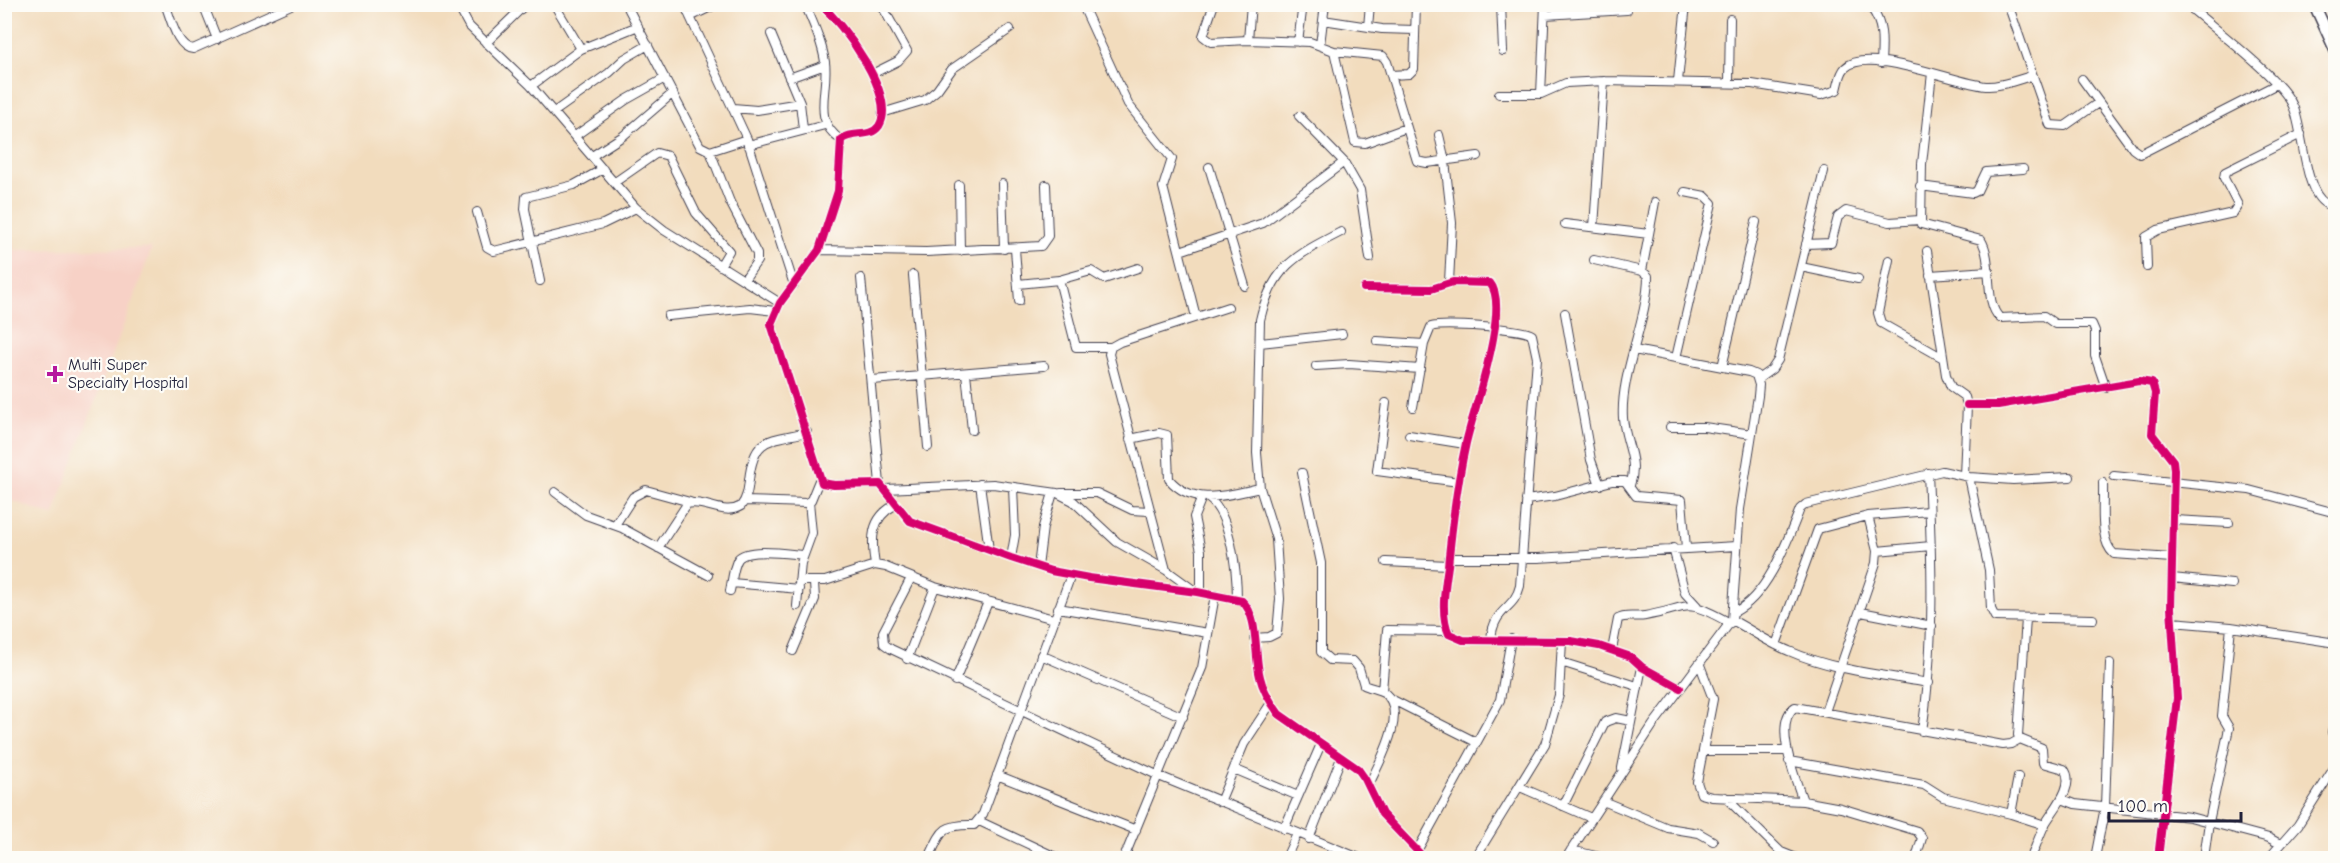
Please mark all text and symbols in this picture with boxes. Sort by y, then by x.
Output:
place label: Multi Super Specialty Hospital [68,356,188,392]
marker: Multi Super Specialty Hospital [46,365,64,383]
scale bar [2109,785,2241,823]
text: 100 m [2118,796,2168,817]

